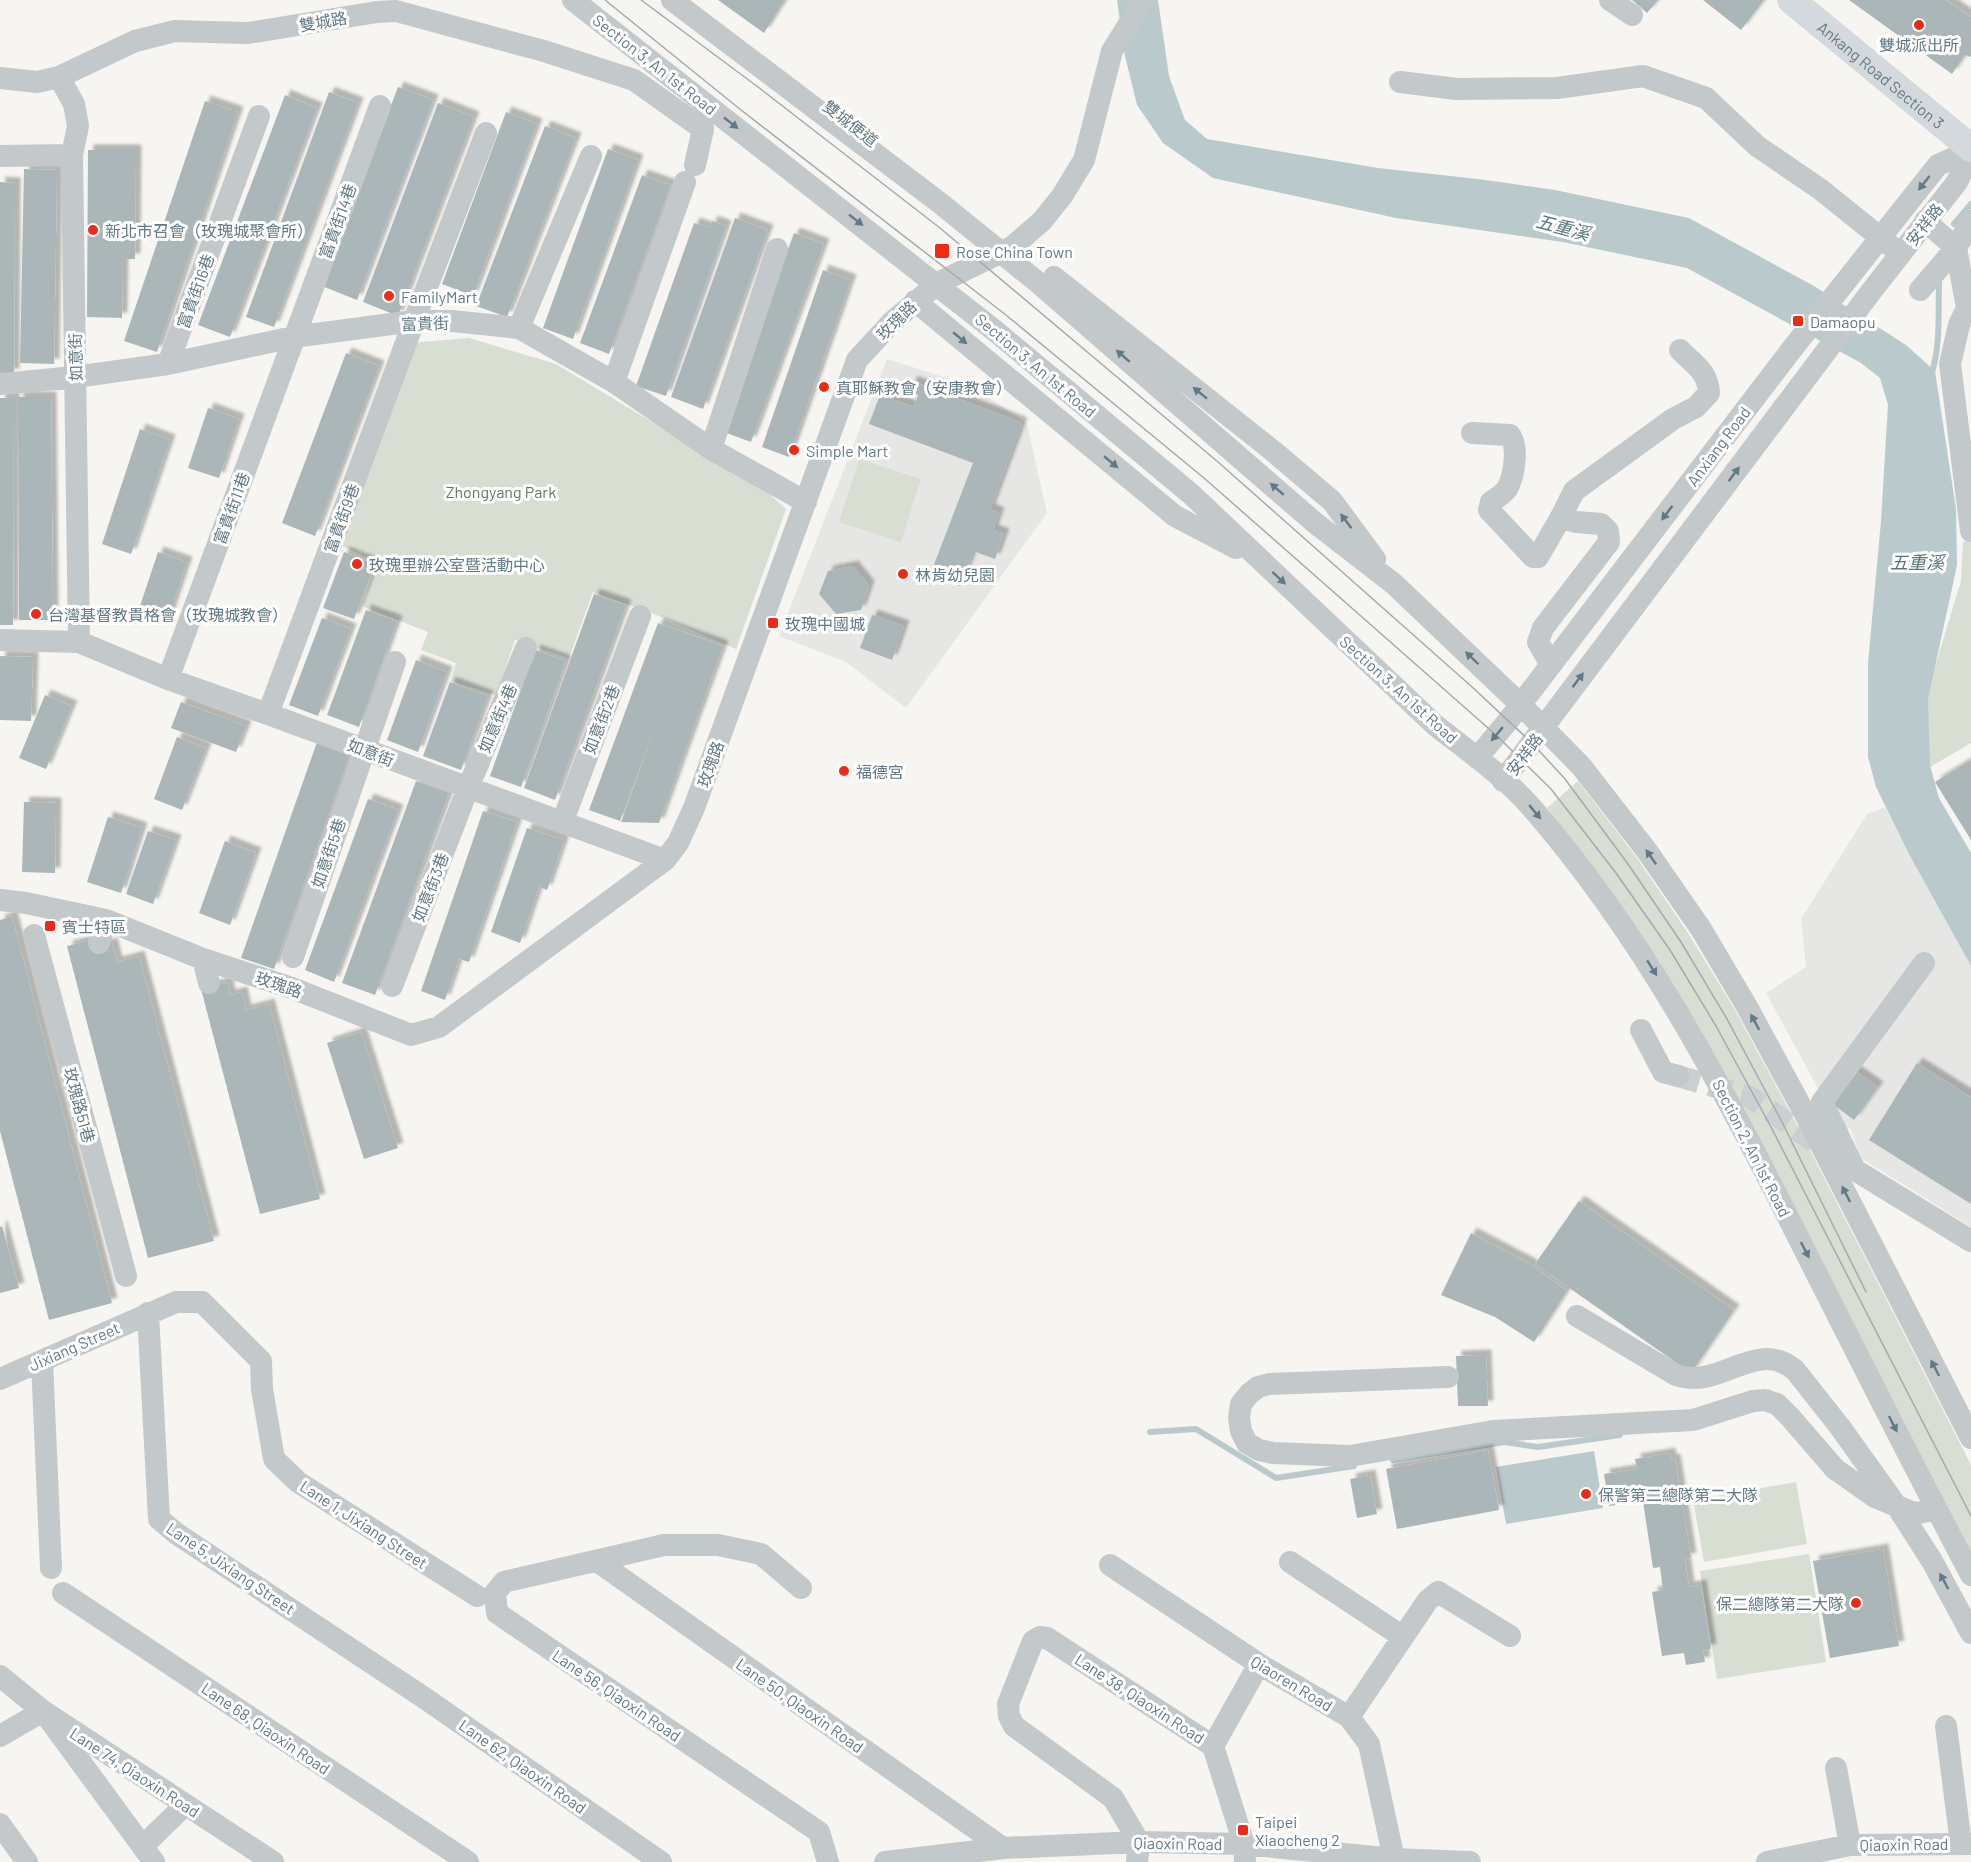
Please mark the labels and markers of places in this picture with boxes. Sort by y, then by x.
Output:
marker: 雙城派出所 [1912,18,1926,32]
place label: 雙城派出所 [1879,35,1959,54]
place label: 新北市召會（玫瑰城聚會所） [105,221,313,240]
marker: 新北市召會（玫瑰城聚會所） [86,223,100,237]
marker: Rose China Town [933,242,951,260]
place label: Rose China Town [956,242,1073,261]
place label: FamilyMart [401,287,478,306]
marker: FamilyMart [382,289,396,303]
place label: Damaopu [1810,312,1876,331]
marker: Damaopu [1791,314,1805,328]
place label: 真耶穌教會（安康教會） [836,378,1012,397]
marker: 真耶穌教會（安康教會） [817,380,831,394]
place label: Simple Mart [806,441,888,460]
marker: Simple Mart [787,443,801,457]
place label: 玫瑰里辦公室暨活動中心 [369,555,545,574]
marker: 玫瑰里辦公室暨活動中心 [350,557,364,571]
place label: 林肯幼兒園 [915,565,995,584]
marker: 林肯幼兒園 [896,567,910,581]
place label: 台灣基督教貴格會（玫瑰城教會） [48,605,288,624]
marker: 台灣基督教貴格會（玫瑰城教會） [29,607,43,621]
place label: 玫瑰中國城 [785,614,865,633]
marker: 玫瑰中國城 [766,616,780,630]
place label: 福德宮 [856,762,904,781]
marker: 福德宮 [837,764,851,778]
place label: 賓士特區 [62,917,126,936]
marker: 賓士特區 [43,919,57,933]
place label: 保警第二總隊第二大隊 [1598,1485,1758,1504]
marker: 保警第二總隊第二大隊 [1579,1487,1593,1501]
place label: 保二總隊第二大隊 [1716,1594,1844,1613]
marker: 保二總隊第二大隊 [1849,1596,1863,1610]
place label: Taipei Xiaocheng 2 [1255,1812,1340,1849]
marker: Taipei Xiaocheng 2 [1236,1823,1250,1837]

